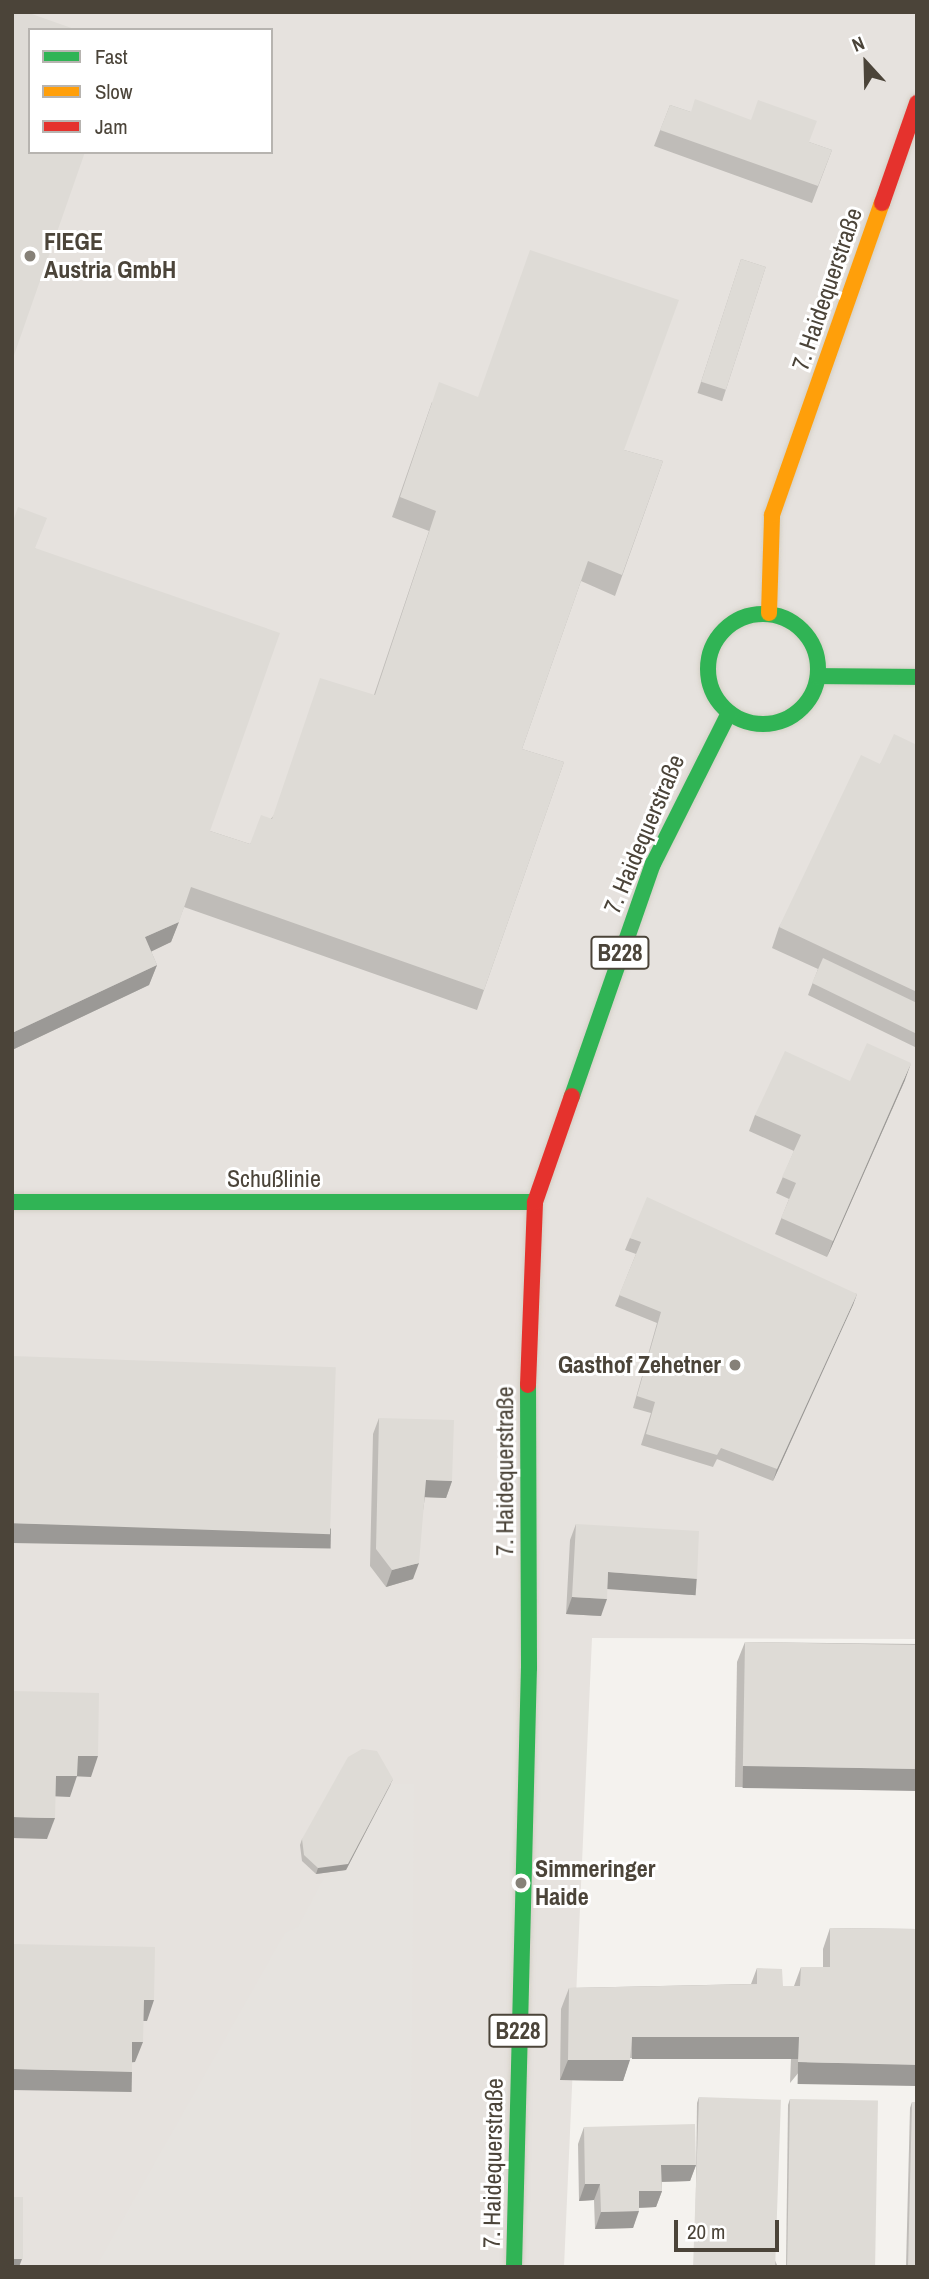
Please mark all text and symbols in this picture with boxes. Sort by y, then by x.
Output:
legend [28,28,273,154]
north arrow [831,28,901,98]
text: N [848,29,868,58]
text: Fast [95,42,128,71]
text: Slow [95,77,132,106]
text: Jam [95,112,128,141]
street label: 7. Haidequerstraße [786,204,868,374]
place label: FIEGE Austria GmbH [44,228,176,284]
marker: FIEGE Austria GmbH [22,248,38,264]
street label: 7. Haidequerstraße [598,750,690,918]
road number: B228 [590,934,650,972]
street label: Schußlinie [227,1165,321,1193]
place label: Gasthof Zehetner [558,1351,721,1379]
marker: Gasthof Zehetner [727,1357,743,1373]
street label: 7. Haidequerstraße [491,1386,519,1556]
place label: Simmeringer Haide [535,1855,655,1911]
marker: Simmeringer Haide [513,1875,529,1891]
road number: B228 [488,2012,548,2050]
street label: 7. Haidequerstraße [477,2078,509,2248]
scale bar [677,2206,782,2250]
text: 20 m [687,2217,725,2246]

